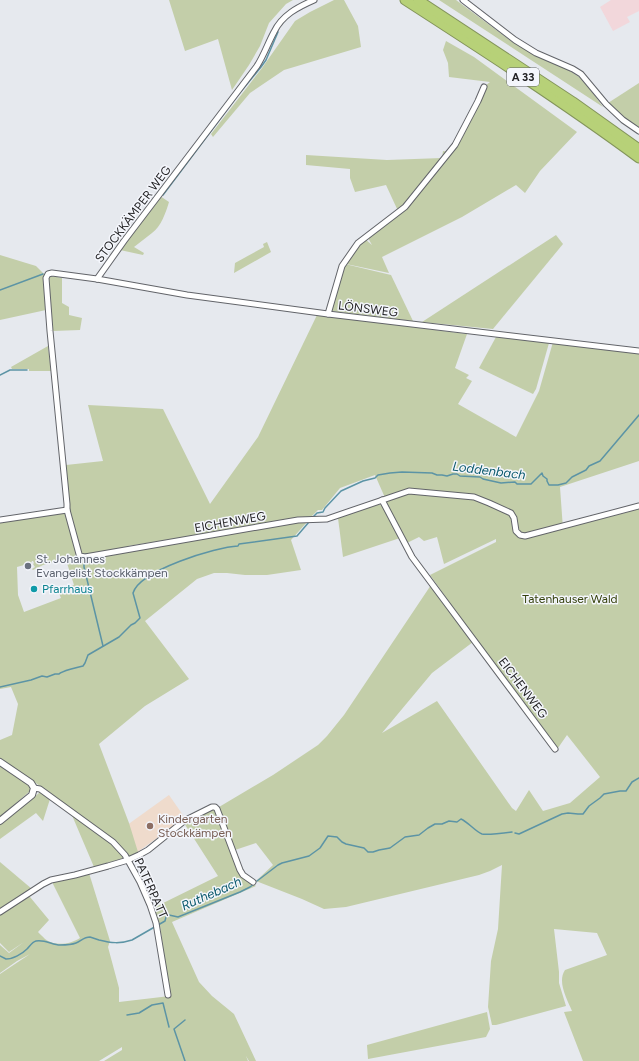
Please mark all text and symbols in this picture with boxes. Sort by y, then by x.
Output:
road number: A 33 [507,68,539,86]
street label: STOCKKÄMPER WEG [92,163,174,265]
street label: LÖNSWEG [337,298,399,320]
water label: Loddenbach [452,459,526,482]
street label: EICHENWEG [193,509,267,535]
place label: St. Johannes Evangelist Stockkämpen [36,552,168,580]
marker: St. Johannes Evangelist Stockkämpen [23,561,33,571]
place label: Pfarrhaus [42,582,93,596]
marker: Pfarrhaus [29,584,39,594]
park label: Tatenhauser Wald [522,592,618,606]
street label: EICHENWEG [496,655,550,721]
place label: Kindergarten Stockkämpen [158,812,232,840]
marker: Kindergarten Stockkämpen [145,821,155,831]
street label: PATERPATT [132,856,171,921]
water label: Ruthebach [179,874,244,913]

